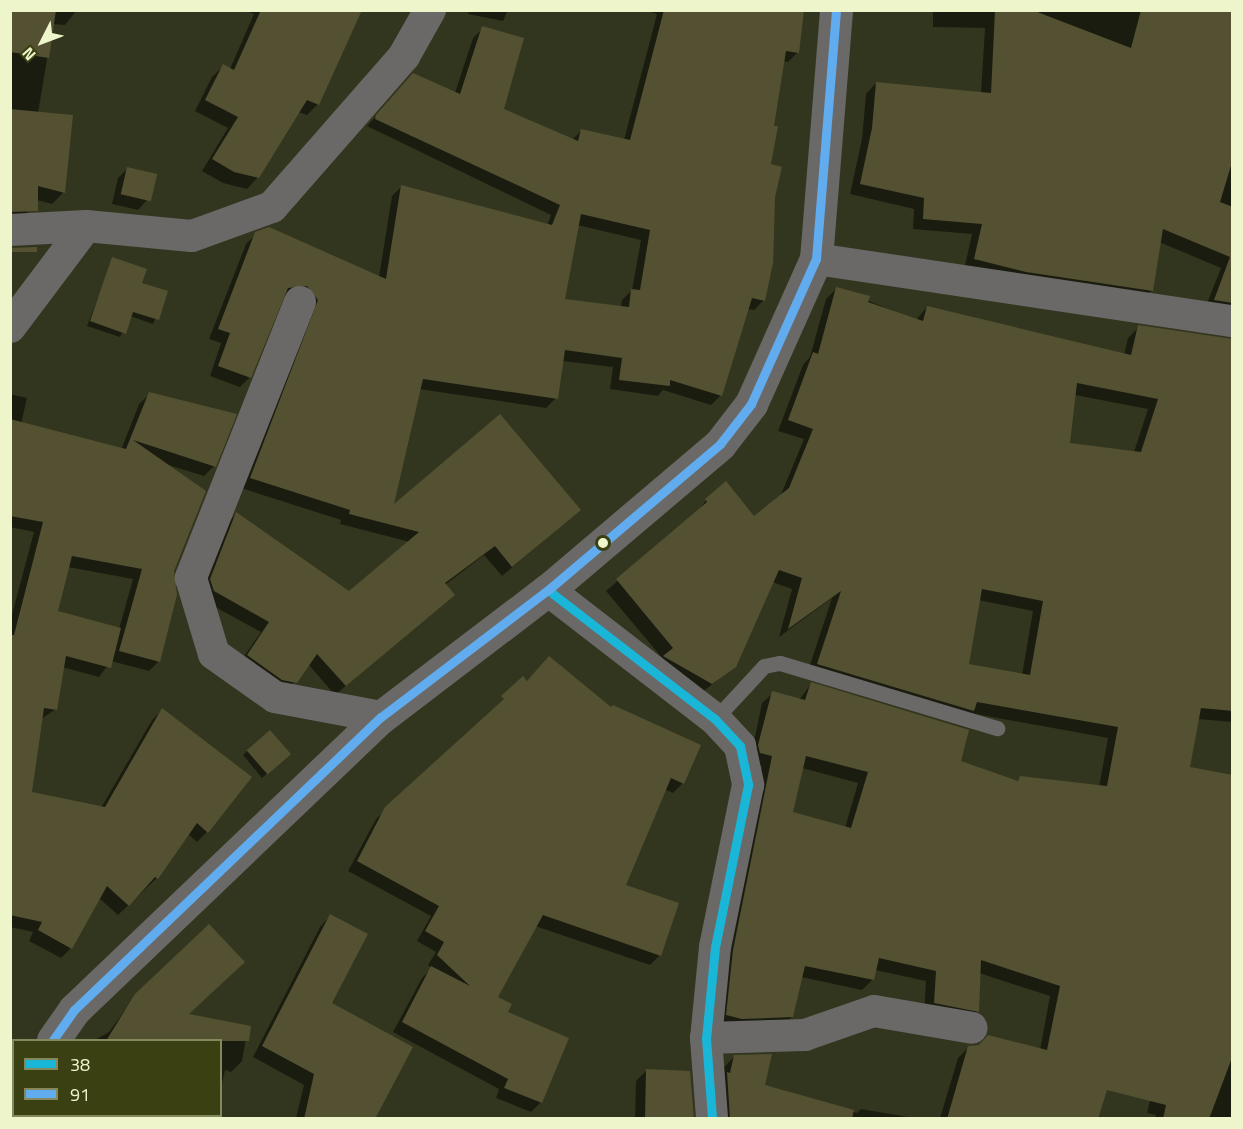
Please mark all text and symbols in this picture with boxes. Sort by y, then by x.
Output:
north arrow [12,12,72,72]
text: N [16,42,41,66]
unlabelled marker [597,537,609,549]
legend [12,1039,222,1117]
text: 38 [70,1051,90,1078]
text: 91 [70,1081,90,1108]

